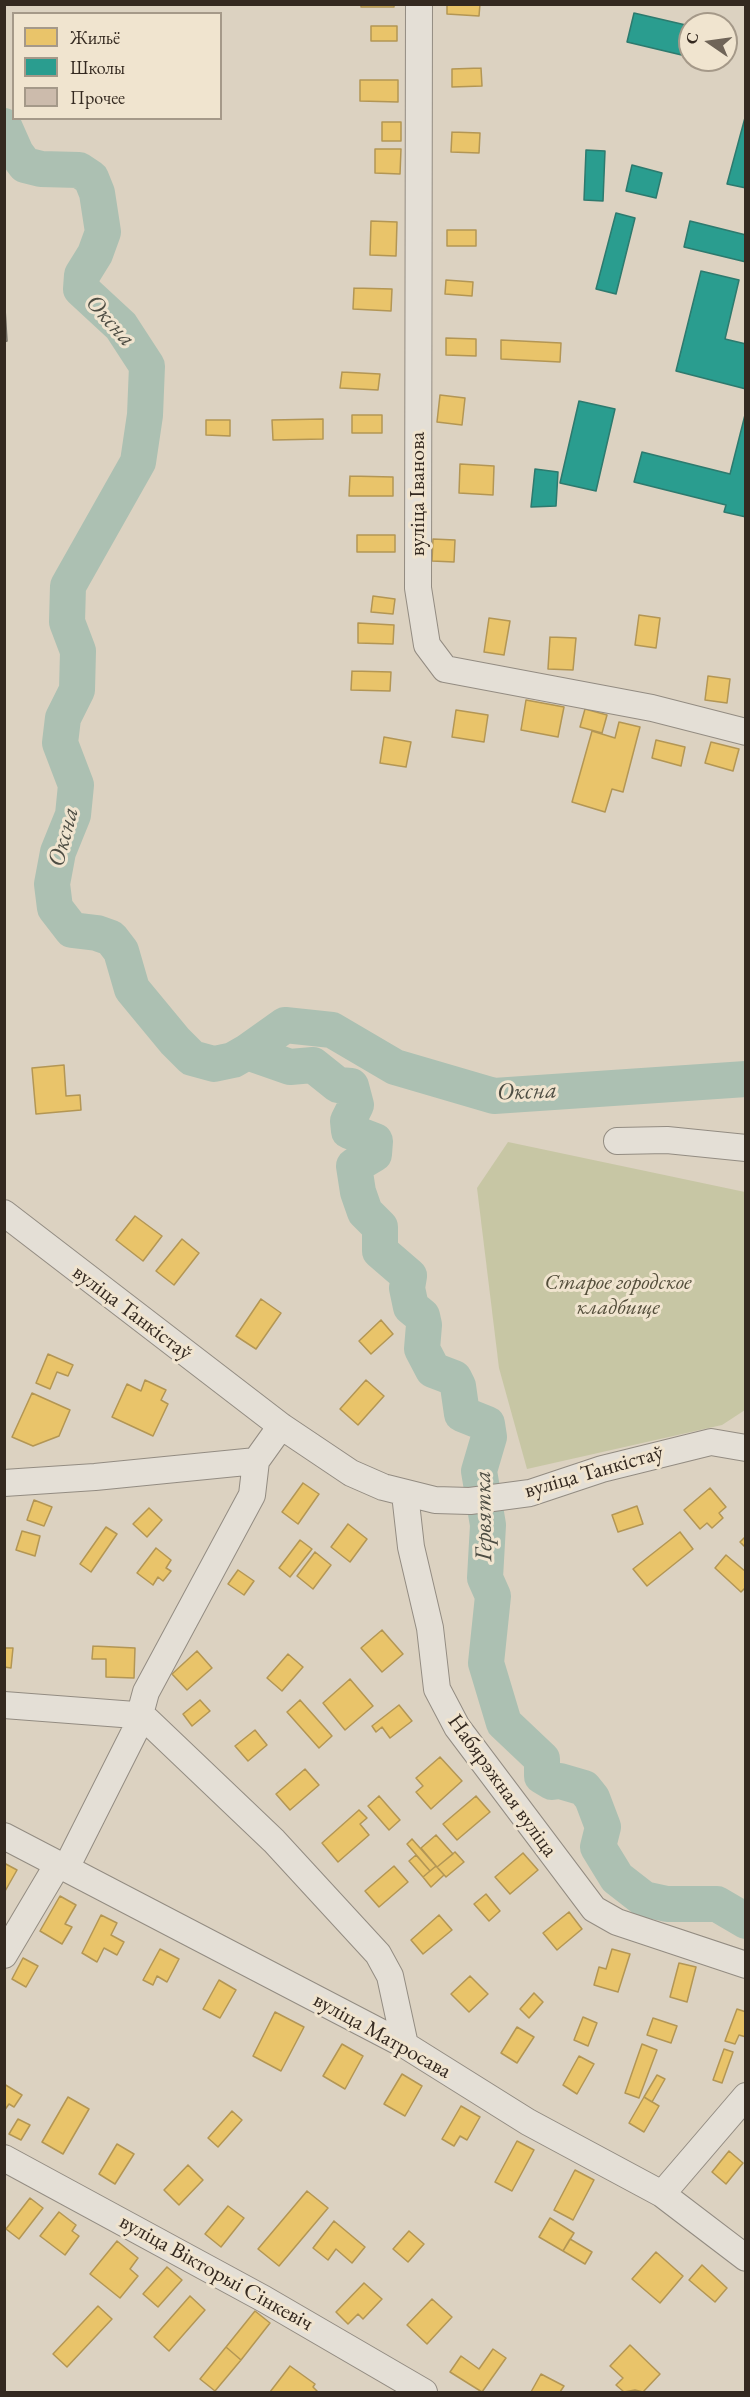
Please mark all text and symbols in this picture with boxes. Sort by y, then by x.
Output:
legend [12,12,222,120]
north arrow [678,12,738,72]
text: Жильё [70,26,120,49]
text: С [680,30,703,46]
text: Школы [70,56,125,79]
text: Прочее [70,86,125,109]
water label: Оксна [79,289,141,353]
street label: вуліца Іванова [405,432,431,556]
water label: Оксна [42,804,86,870]
water label: Оксна [496,1077,558,1107]
street label: вуліца Танкістаў [67,1259,197,1367]
park label: Старое городское кладбище [544,1270,692,1322]
street label: вуліца Танкістаў [521,1440,667,1504]
water label: Гервятка [469,1470,499,1562]
street label: Набярэжная вуліца [441,1710,563,1862]
street label: вуліца Матросава [308,1987,456,2085]
street label: вуліца Вікторыі Сінкевіч [114,2209,318,2337]

